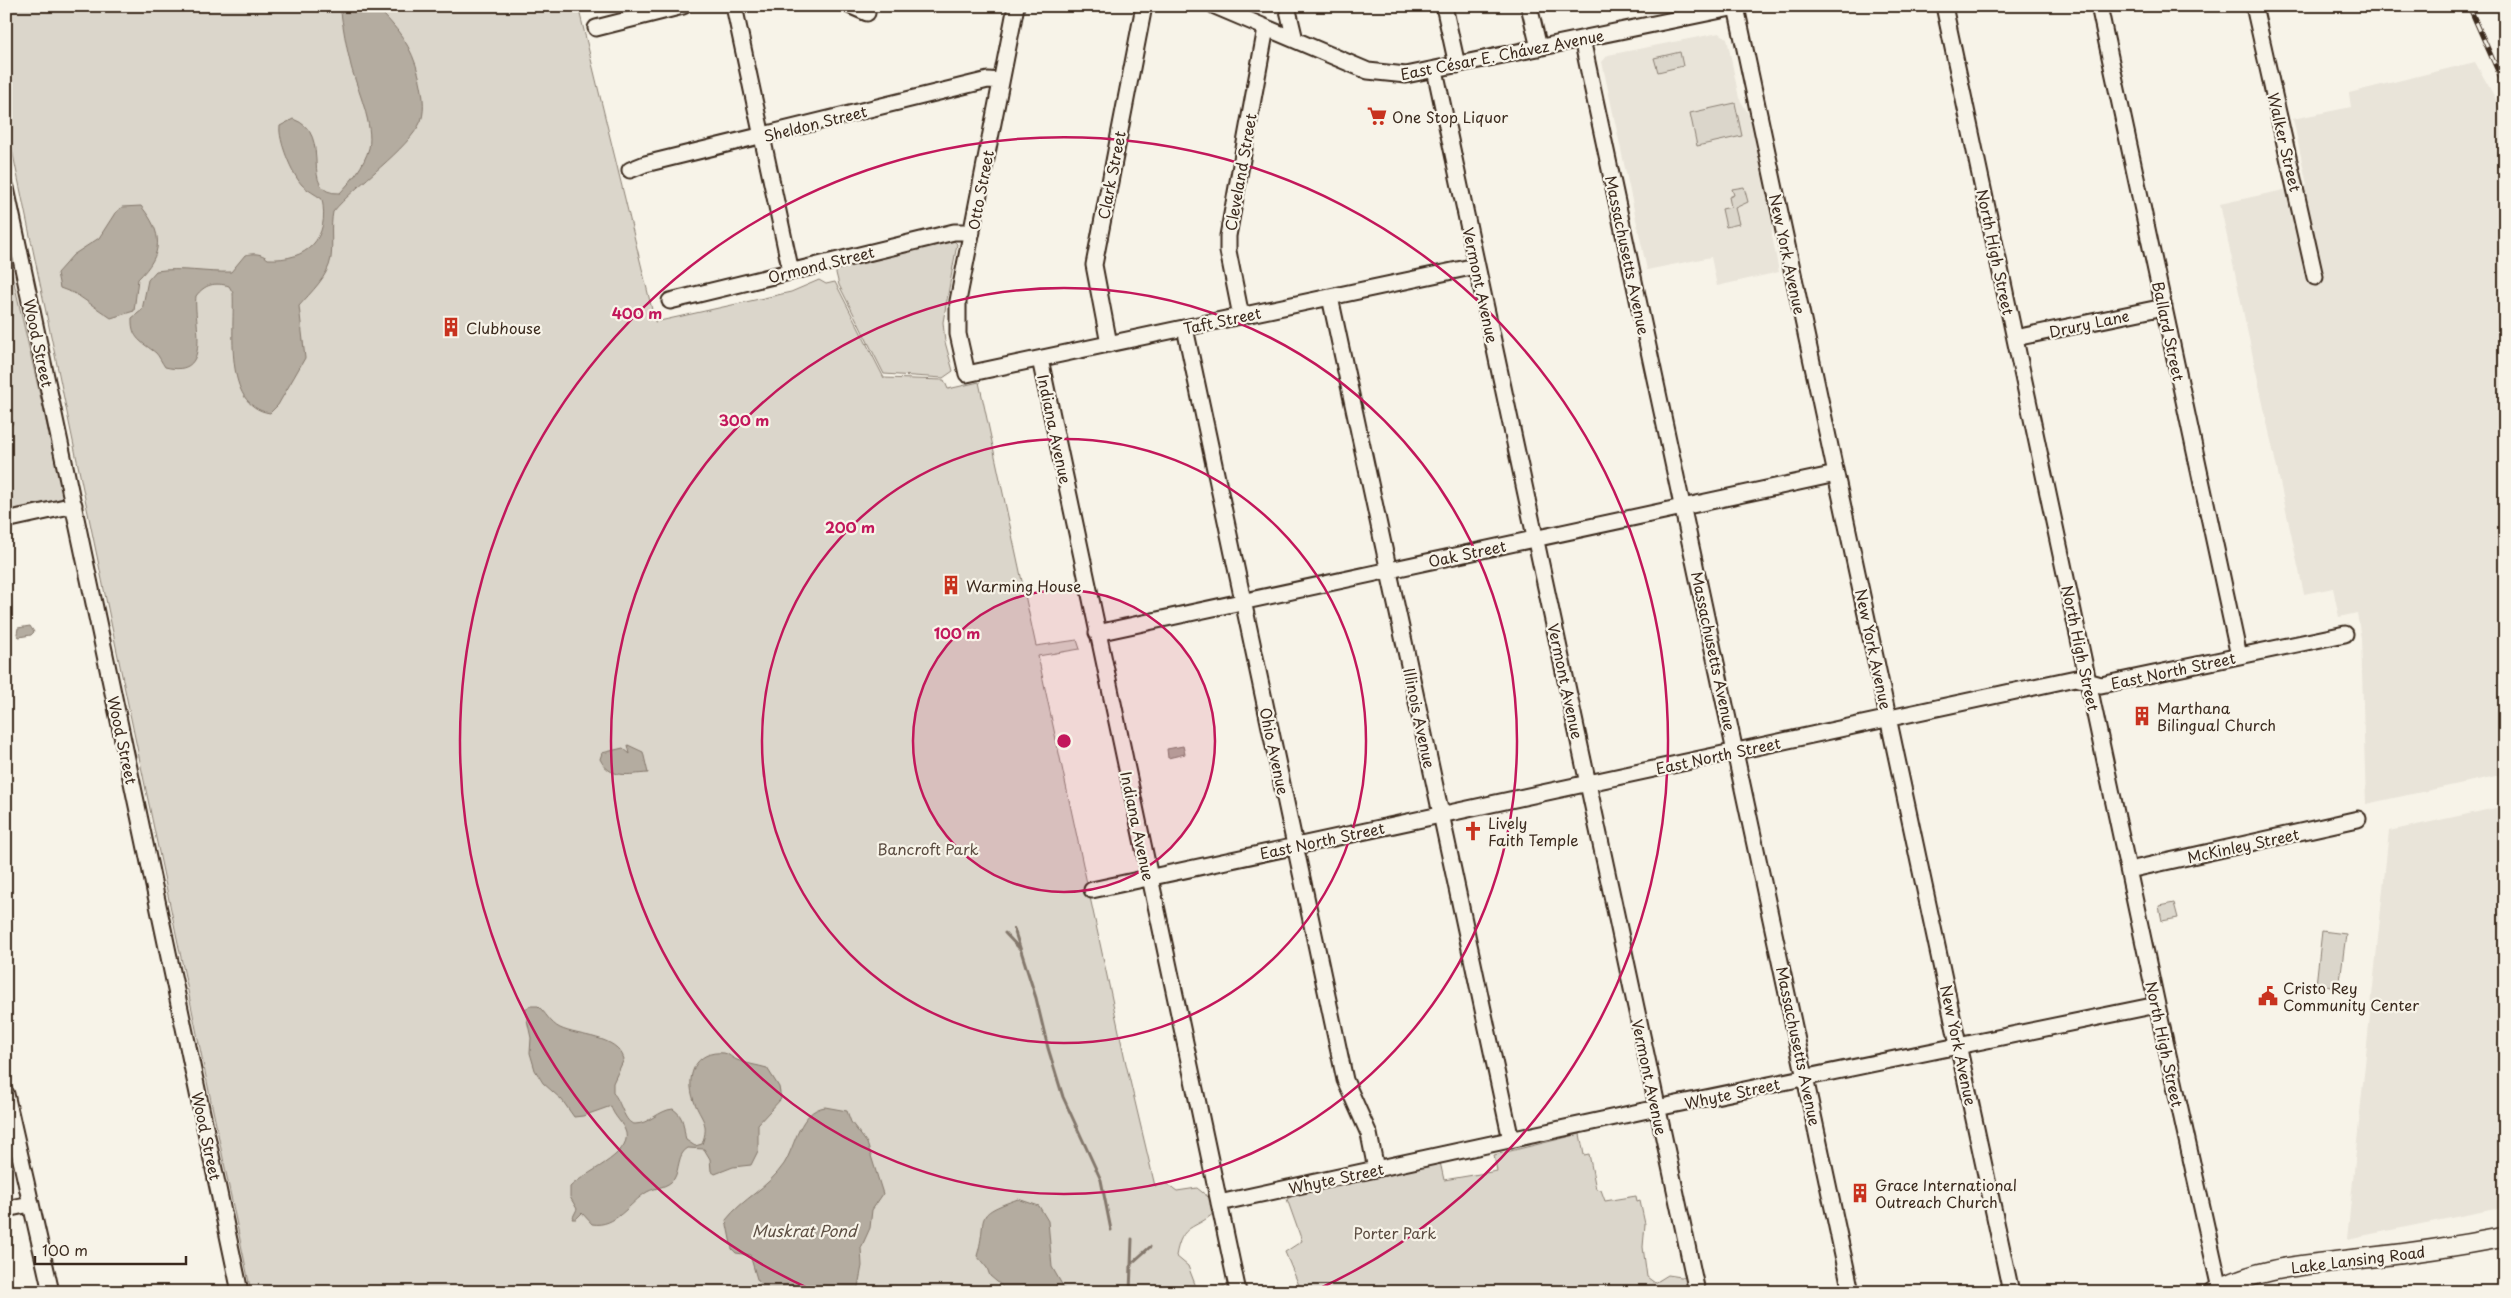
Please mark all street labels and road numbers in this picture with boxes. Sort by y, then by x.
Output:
street label: East César E. Chávez Avenue [1398,23,1606,85]
street label: Walker Street [2262,90,2308,194]
street label: Sheldon Street [761,99,869,147]
street label: Cleveland Street [1218,111,1262,233]
street label: Clark Street [1091,129,1131,221]
street label: Otto Street [961,148,999,232]
street label: Massachusetts Avenue [1600,173,1656,337]
street label: North High Street [1971,187,2021,317]
street label: New York Avenue [1764,191,1812,317]
street label: Vermont Avenue [1457,225,1505,345]
street label: Ormond Street [765,240,877,288]
street label: Ballard Street [2147,279,2191,383]
street label: Wood Street [18,297,60,389]
street label: Taft Street [1181,301,1263,339]
street label: Drury Lane [2047,303,2131,343]
street label: Indiana Avenue [1032,372,1078,486]
street label: Oak Street [1426,534,1508,572]
street label: Massachusetts Avenue [1686,569,1742,733]
street label: North High Street [2056,583,2106,713]
street label: New York Avenue [1850,586,1898,712]
street label: Vermont Avenue [1542,621,1590,741]
street label: East North Street [2109,646,2237,694]
street label: Illinois Avenue [1398,666,1442,770]
street label: Wood Street [102,694,144,786]
street label: Ohio Avenue [1255,705,1295,797]
street label: East North Street [1654,731,1782,779]
street label: Indiana Avenue [1115,769,1161,883]
street label: East North Street [1258,816,1386,864]
street label: McKinley Street [2185,822,2301,868]
street label: Massachusetts Avenue [1771,964,1827,1128]
street label: North High Street [2140,979,2190,1109]
street label: New York Avenue [1935,982,1983,1108]
street label: Vermont Avenue [1626,1017,1674,1137]
street label: Whyte Street [1682,1072,1782,1114]
street label: Wood Street [186,1090,228,1182]
street label: Whyte Street [1286,1157,1386,1199]
street label: Lake Lansing Road [2290,1239,2426,1279]

